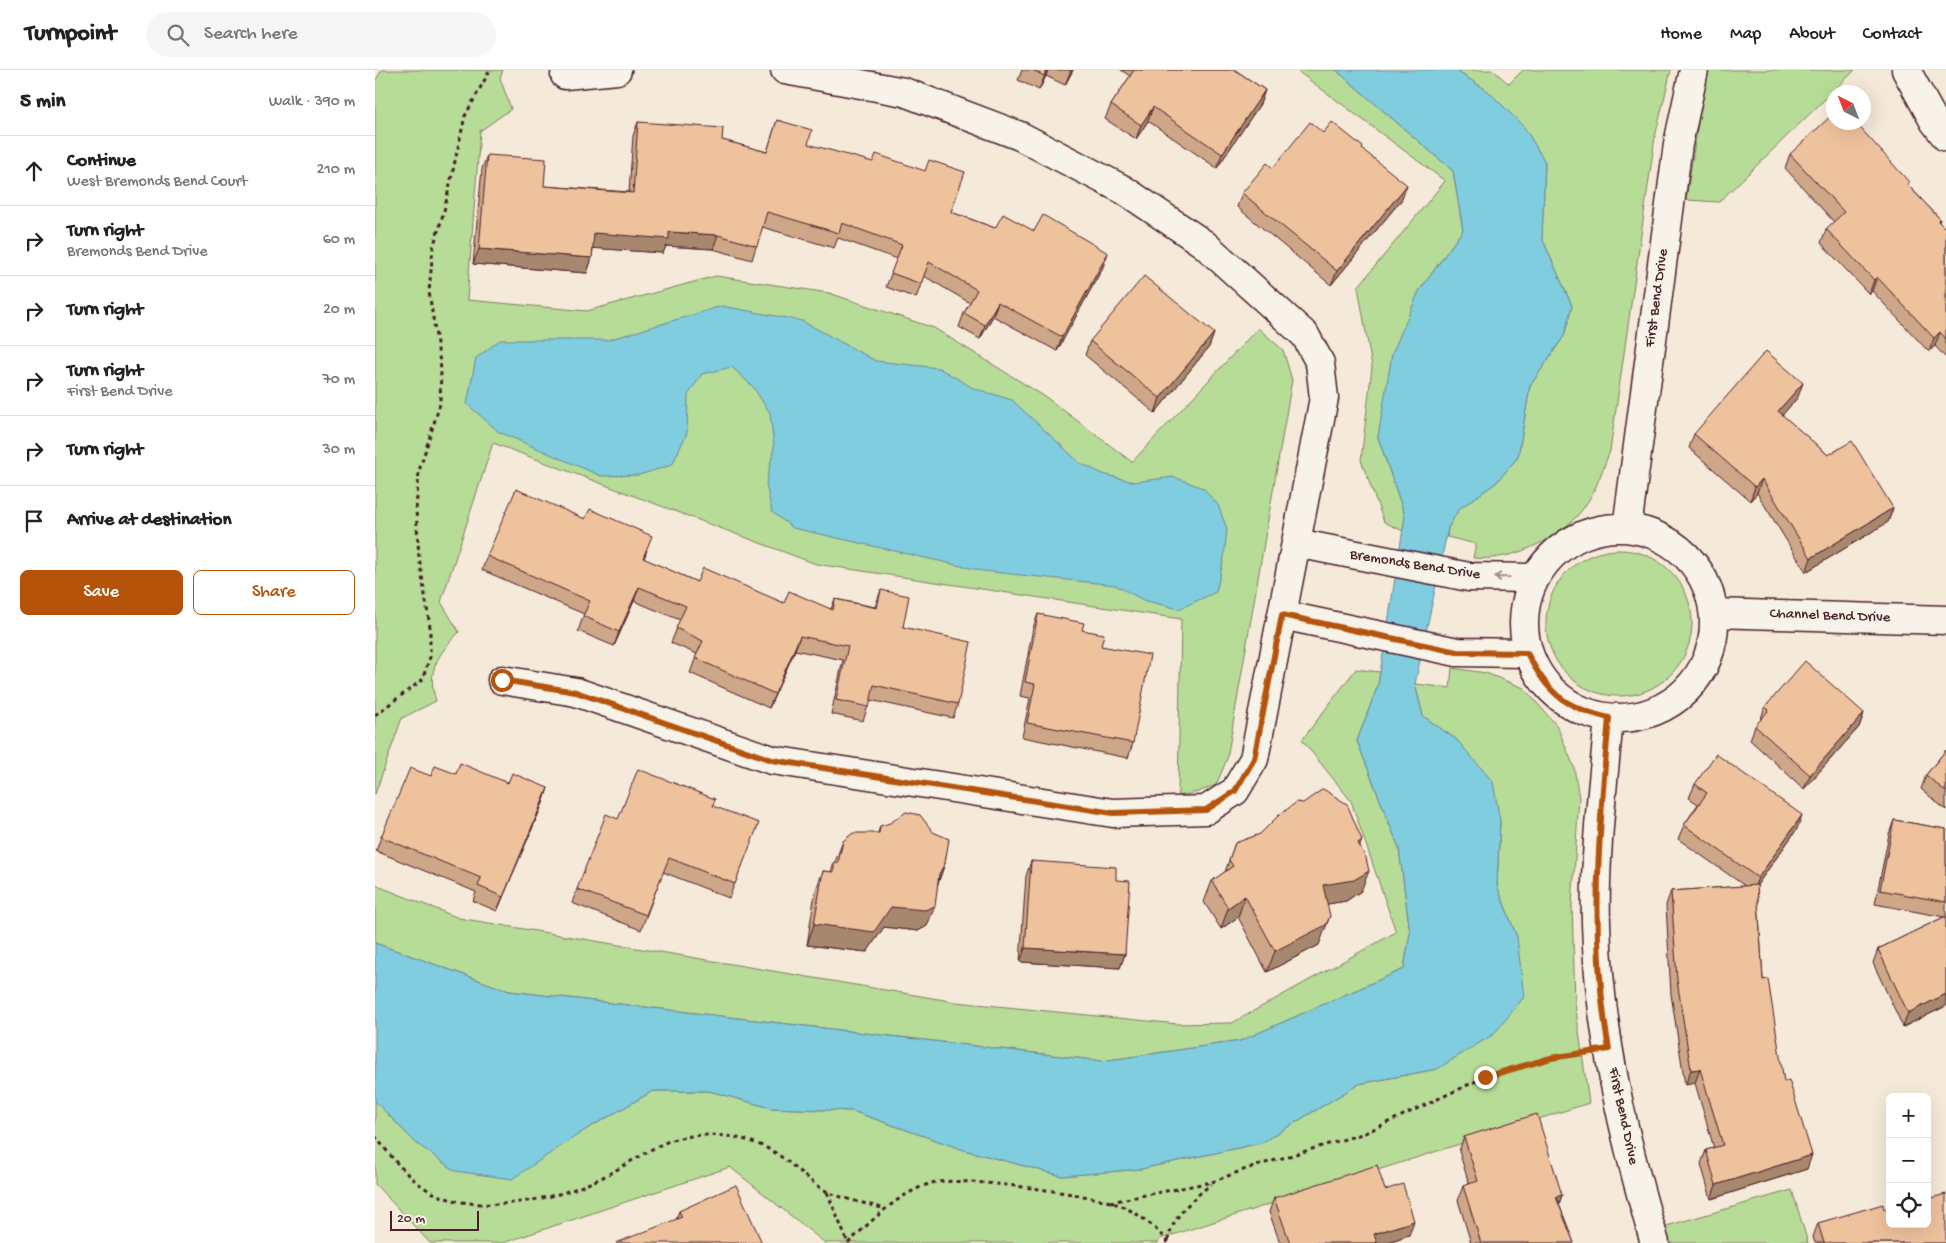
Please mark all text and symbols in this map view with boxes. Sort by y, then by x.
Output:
search box [146,12,496,57]
text: Turnpoint [25,20,116,49]
icon: search [164,21,192,49]
text: Search here [204,23,298,46]
text: Home [1660,24,1702,45]
text: Map [1730,24,1761,45]
text: About [1789,24,1835,45]
text: Contact [1863,24,1921,45]
north arrow [1826,85,1871,130]
text: 5 min [20,90,65,115]
text: Walk · 390 m [269,93,355,112]
text: Continue [67,150,136,173]
icon: ahead [20,157,48,185]
text: 210 m [316,161,355,180]
text: West Bremonds Bend Court [67,173,247,192]
text: Turn right [67,220,143,243]
icon: right [20,227,48,255]
text: 60 m [323,231,355,250]
text: Bremonds Bend Drive [67,243,208,262]
street label: First Bend Drive [1641,247,1673,349]
icon: right [20,297,48,325]
text: Turn right [67,299,143,322]
text: 20 m [323,301,355,320]
text: Turn right [67,360,143,383]
icon: right [20,367,48,395]
text: 70 m [322,371,355,390]
text: First Bend Drive [67,383,173,402]
icon: right [20,437,48,465]
text: Turn right [67,439,143,462]
text: 30 m [322,441,355,460]
icon: arrive [20,507,48,535]
text: Arrive at destination [67,509,231,532]
street label: Bremonds Bend Drive [1348,546,1482,584]
button: Save [20,570,183,615]
button: Share [193,570,355,615]
one-way arrow [1494,572,1510,582]
street label: Channel Bend Drive [1769,605,1891,627]
route start [491,669,514,692]
street label: First Bend Drive [1604,1065,1642,1167]
route end [1474,1066,1497,1089]
map controls [1886,1093,1931,1228]
button: + [1886,1093,1931,1138]
button: − [1886,1138,1931,1183]
button: locate [1886,1183,1931,1228]
scale bar [390,1208,479,1231]
text: 20 m [397,1211,425,1228]

